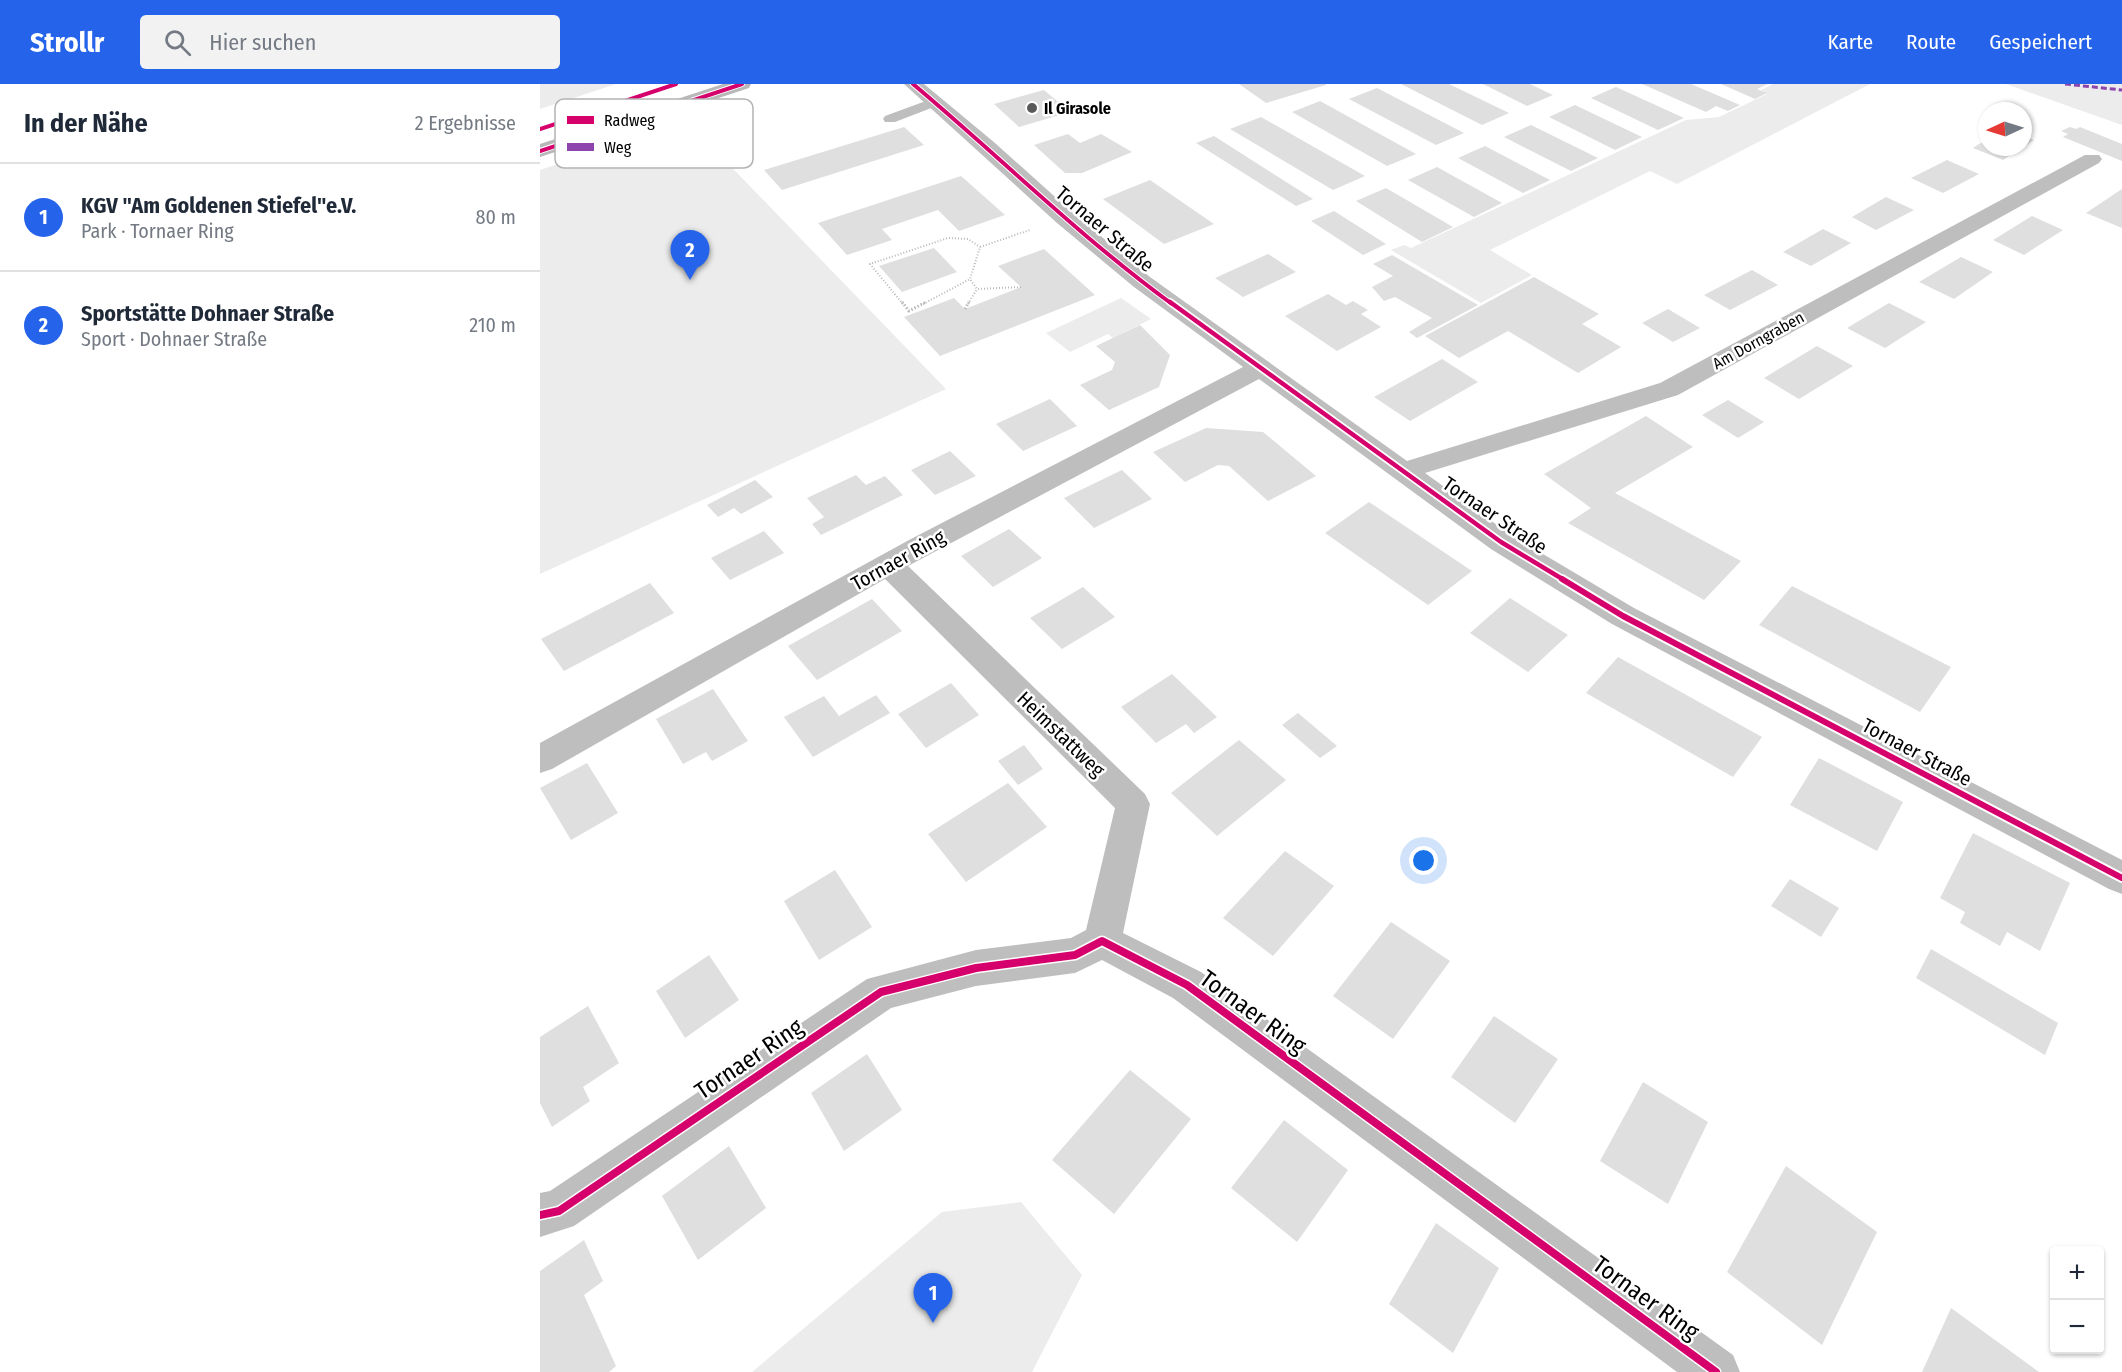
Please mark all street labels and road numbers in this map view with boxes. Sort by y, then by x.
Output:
street label: Tornaer Straße [1051,181,1159,277]
street label: Am Dorngraben [1709,308,1807,373]
street label: Tornaer Straße [1438,471,1552,559]
street label: Tornaer Ring [847,524,950,596]
street label: Heimstattweg [1012,686,1110,782]
street label: Tornaer Straße [1858,713,1976,791]
street label: Tornaer Ring [1195,964,1312,1060]
street label: Tornaer Ring [690,1012,809,1105]
street label: Tornaer Ring [1588,1250,1705,1346]

